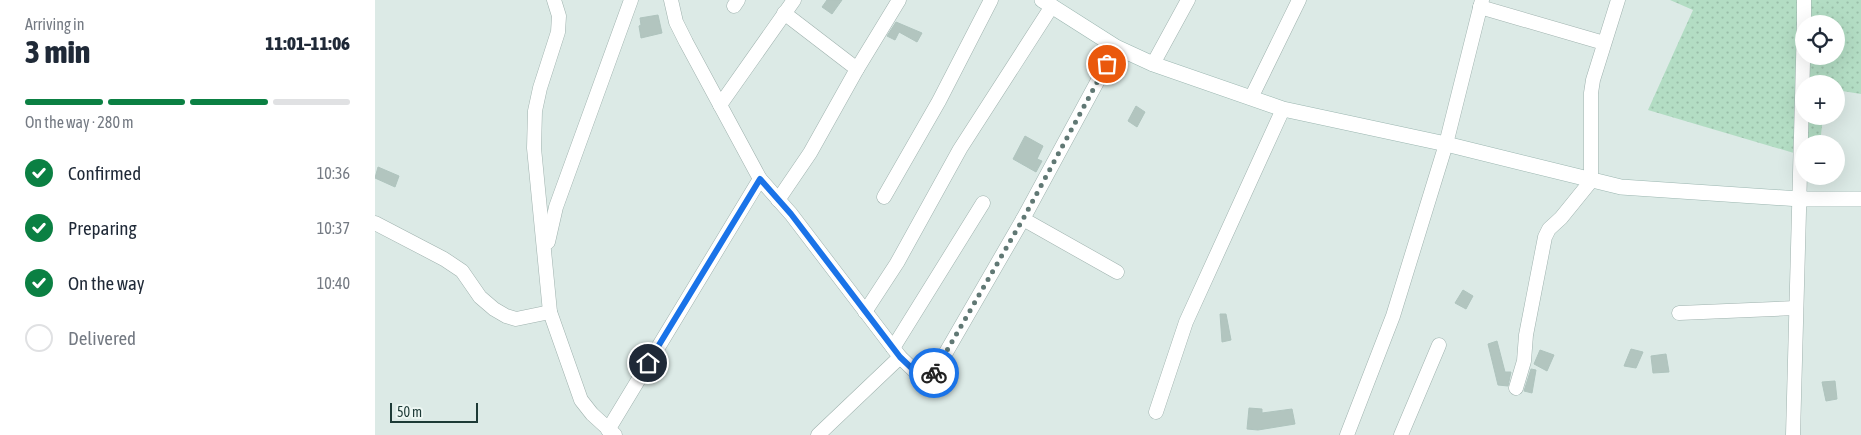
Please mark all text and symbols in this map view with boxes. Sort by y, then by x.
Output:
text: Arriving in [25,15,85,33]
map controls [1795,15,1845,185]
button: locate [1795,15,1845,65]
text: 11:01–11:06 [265,32,350,54]
text: 3 min [25,33,90,70]
pin [1086,43,1128,85]
icon: bag [1093,50,1121,78]
button: + [1795,75,1845,125]
text: On the way · 280 m [25,113,134,131]
button: − [1795,135,1845,185]
icon: check [25,159,53,187]
text: Confirmed [68,162,141,184]
text: 10:36 [317,164,350,182]
icon: check [25,214,53,242]
text: Preparing [68,217,137,239]
text: 10:37 [317,219,350,237]
icon: check [25,269,53,297]
text: On the way [68,272,145,294]
text: 10:40 [317,274,350,292]
text: Delivered [68,327,136,349]
pin [627,342,669,384]
courier [909,348,959,398]
icon: home [634,349,662,377]
icon: bike [920,359,948,387]
scale bar [390,400,477,423]
text: 50 m [397,404,422,420]

